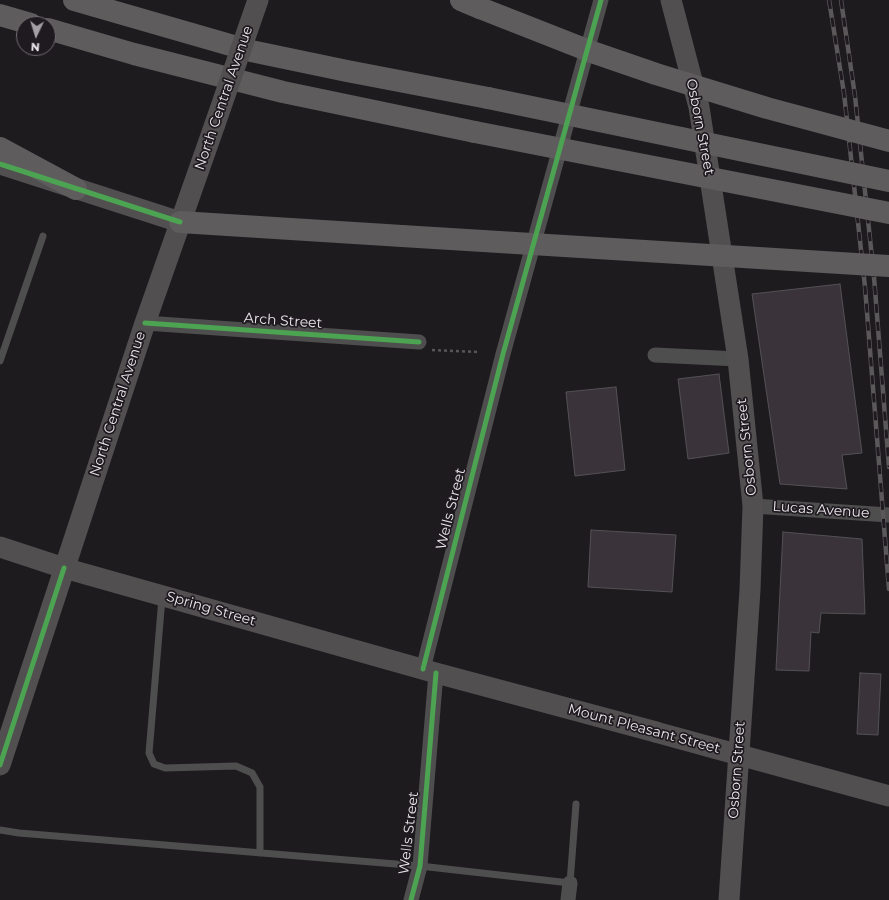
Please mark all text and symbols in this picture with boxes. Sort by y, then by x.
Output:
north arrow [16,16,56,56]
street label: North Central Avenue [191,24,257,172]
text: N [30,40,40,54]
street label: Osborn Street [682,77,718,177]
street label: Arch Street [243,310,323,332]
street label: North Central Avenue [87,329,149,479]
street label: Osborn Street [734,397,760,497]
street label: Wells Street [433,466,469,552]
street label: Lucas Avenue [772,498,870,522]
street label: Spring Street [164,588,258,630]
street label: Mount Pleasant Street [566,701,722,757]
street label: Osborn Street [725,721,749,819]
street label: Wells Street [396,790,422,876]

